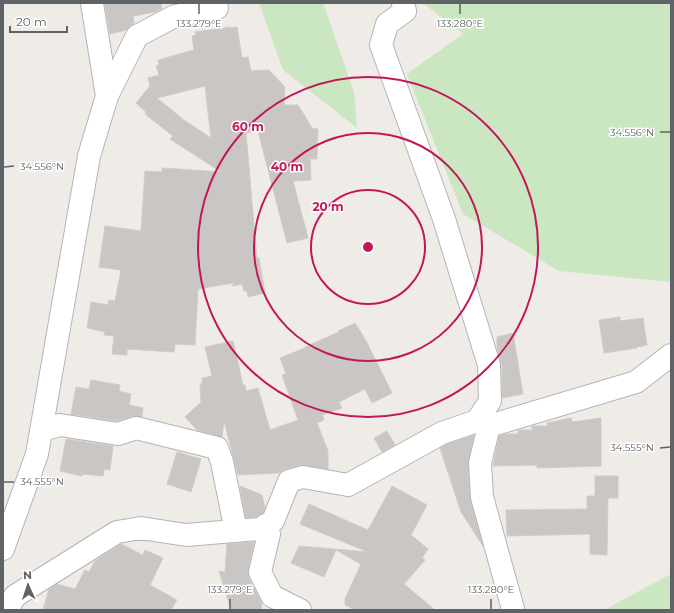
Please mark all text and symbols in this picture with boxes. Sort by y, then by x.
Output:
scale bar [10,8,67,34]
text: 20 m [16,14,47,29]
text: 133.279°E [176,17,222,30]
text: 133.280°E [437,17,484,30]
text: 60 m [232,119,264,134]
text: 34.556°N [610,126,654,139]
text: 40 m [271,159,303,174]
text: 34.556°N [20,160,64,173]
text: 20 m [312,199,344,214]
centre of rings [361,240,375,254]
text: 34.555°N [610,441,654,454]
text: 34.555°N [20,475,64,488]
north arrow [8,565,48,605]
text: N [23,568,32,582]
text: 133.279°E [207,583,253,596]
text: 133.280°E [468,583,515,596]

